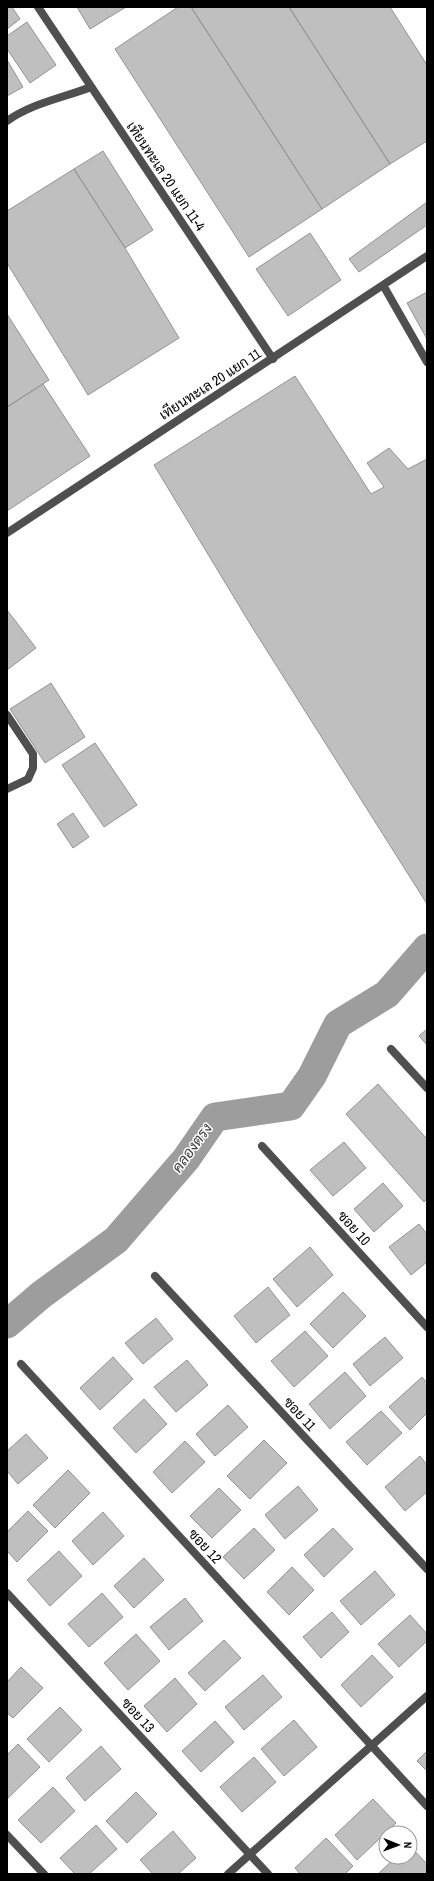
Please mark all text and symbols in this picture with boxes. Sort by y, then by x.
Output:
street label: เทียนทะเล 20 แยก 11-4 [123,118,210,235]
street label: เทียนทะเล 20 แยก 11 [156,344,265,424]
water label: คลองตรง [166,1119,217,1177]
street label: ซอย 10 [334,1207,374,1249]
street label: ซอย 11 [280,1393,321,1435]
street label: ซอย 12 [185,1525,225,1567]
street label: ซอย 13 [118,1694,158,1736]
north arrow [378,1825,418,1865]
text: N [401,1842,415,1849]

